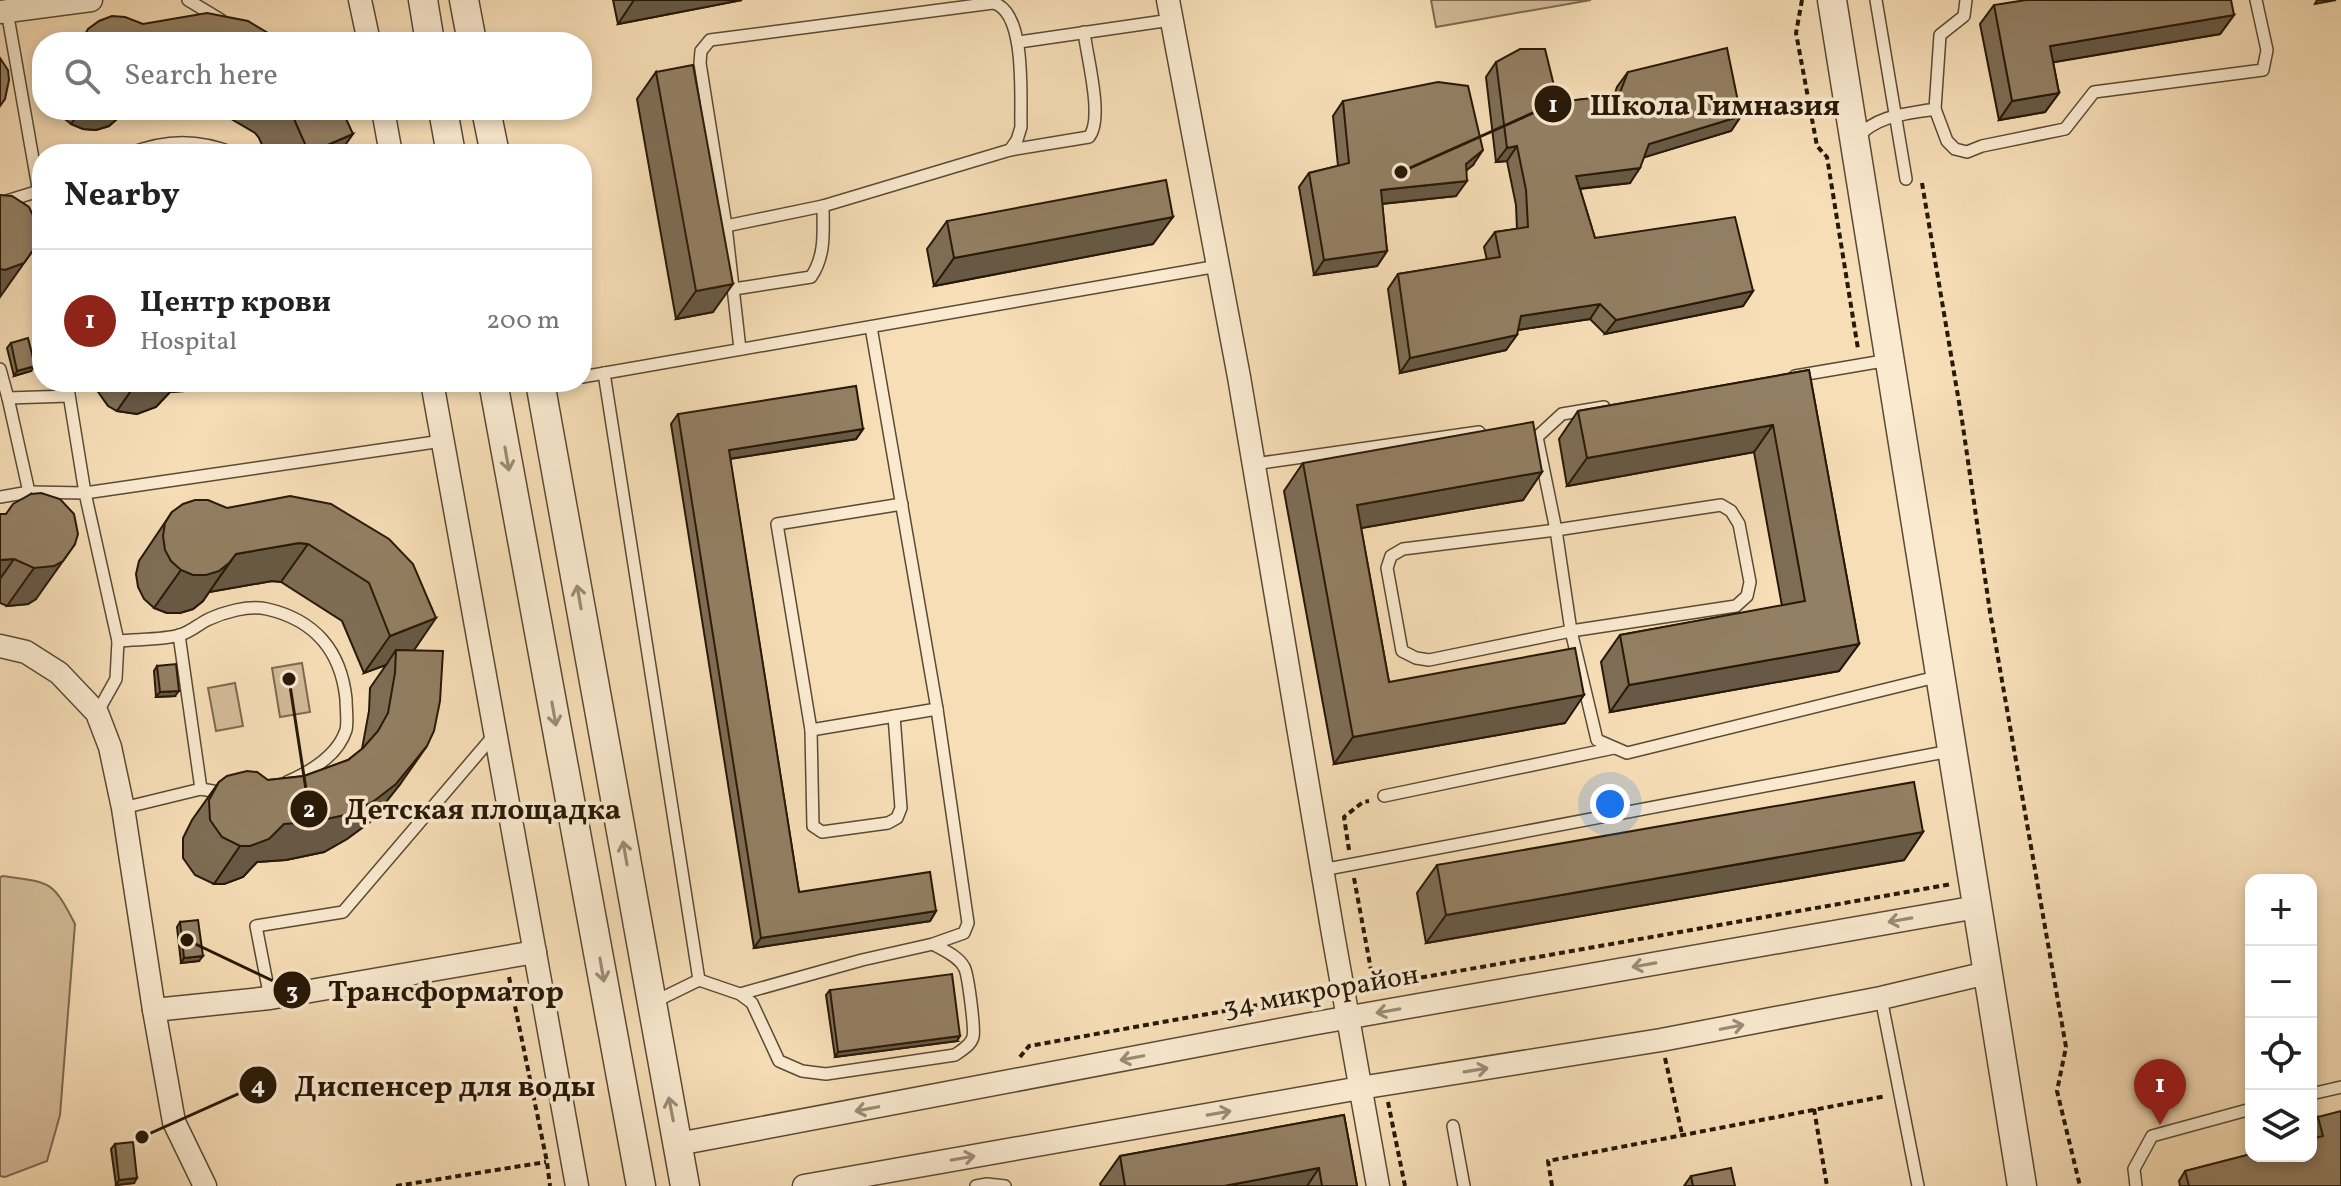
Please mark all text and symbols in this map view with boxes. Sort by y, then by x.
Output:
search box [32,32,592,120]
icon: search [60,54,104,98]
text: Search here [124,55,278,97]
callout: Школа Гимназия [1533,77,1856,131]
text: Школа Гимназия [1590,86,1840,128]
text: 1 [1548,89,1558,123]
text: Nearby [64,173,180,220]
text: Центр крови [140,282,331,324]
text: 1 [85,303,95,339]
text: 200 m [486,303,560,339]
text: Hospital [140,324,237,360]
one-way arrow [501,445,516,471]
one-way arrow [570,585,585,611]
one-way arrow [548,701,563,727]
callout: Детская площадка [289,782,638,836]
your location [1590,784,1630,824]
text: Детская площадка [345,790,621,832]
text: 2 [303,794,315,828]
one-way arrow [616,841,631,867]
map controls [2245,874,2317,1162]
button: + [2245,874,2317,946]
one-way arrow [1888,914,1913,929]
button: − [2245,946,2317,1018]
street label: 34 микрорайон [1220,956,1422,1028]
one-way arrow [595,957,610,982]
one-way arrow [1632,959,1657,974]
callout: Трансформатор [272,963,580,1017]
text: Трансформатор [328,972,564,1014]
text: 3 [286,976,298,1010]
one-way arrow [1376,1004,1401,1019]
one-way arrow [1719,1018,1744,1033]
button: locate [2245,1018,2317,1090]
one-way arrow [1120,1051,1146,1066]
callout: Диспенсер для воды [238,1058,611,1112]
pin: 1 [2134,1059,2186,1125]
one-way arrow [1462,1062,1488,1077]
text: Диспенсер для воды [294,1067,596,1109]
text: 4 [251,1070,265,1104]
button: layers [2245,1090,2317,1162]
one-way arrow [663,1097,678,1122]
one-way arrow [855,1102,880,1117]
one-way arrow [1206,1104,1231,1119]
one-way arrow [950,1149,975,1164]

